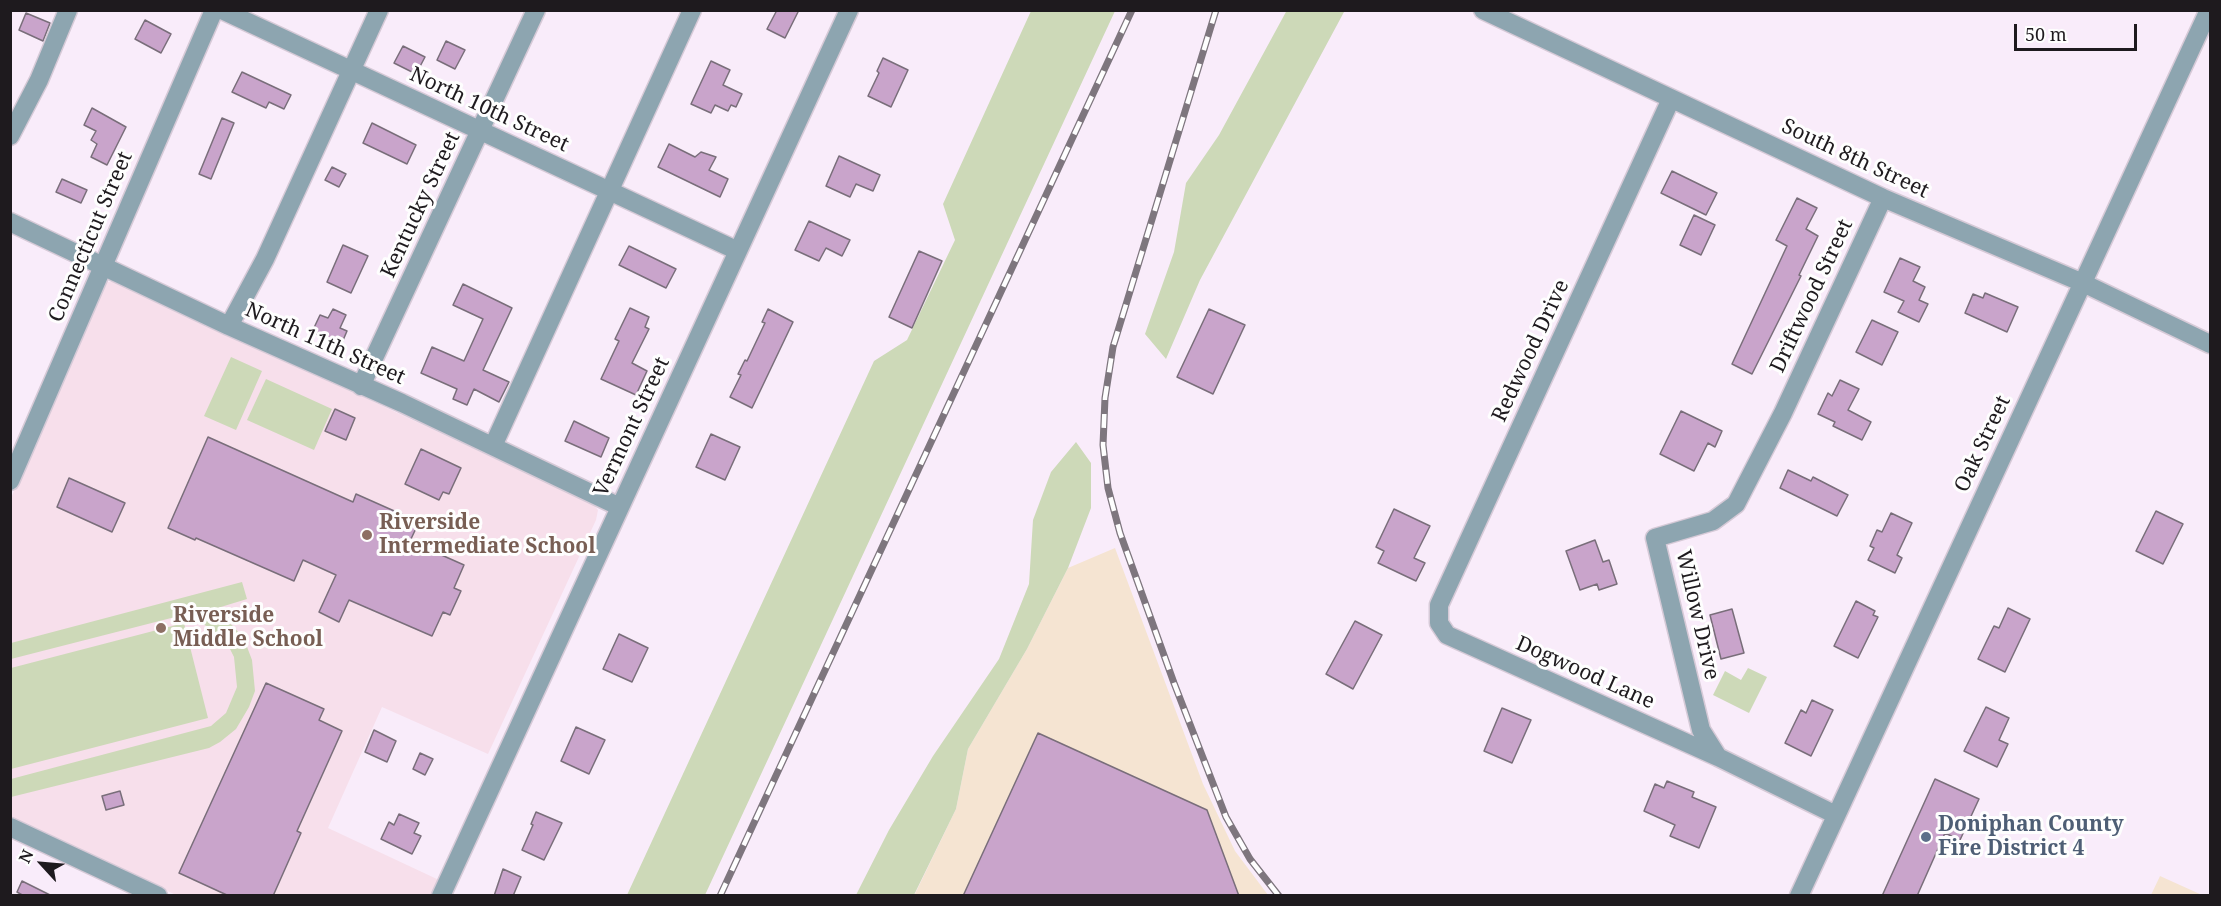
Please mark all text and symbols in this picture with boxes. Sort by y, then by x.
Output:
scale bar [2017,12,2140,50]
text: 50 m [2025,22,2067,46]
street label: North 10th Street [406,62,572,158]
street label: South 8th Street [1777,114,1933,204]
street label: Kentucky Street [376,128,466,282]
street label: Connecticut Street [44,148,138,326]
street label: Driftwood Street [1765,215,1859,377]
street label: Redwood Drive [1487,276,1575,426]
street label: North 11th Street [241,297,409,391]
street label: Vermont Street [589,353,675,501]
street label: Oak Street [1950,392,2016,496]
place label: Riverside Intermediate School [379,510,596,560]
marker: Riverside Intermediate School [360,528,374,542]
street label: Willow Drive [1670,548,1724,682]
place label: Riverside Middle School [173,603,323,653]
marker: Riverside Middle School [154,621,168,635]
street label: Dogwood Lane [1512,631,1658,715]
place label: Doniphan County Fire District 4 [1938,812,2124,862]
marker: Doniphan County Fire District 4 [1919,830,1933,844]
north arrow [12,834,72,894]
text: N [13,846,38,867]

